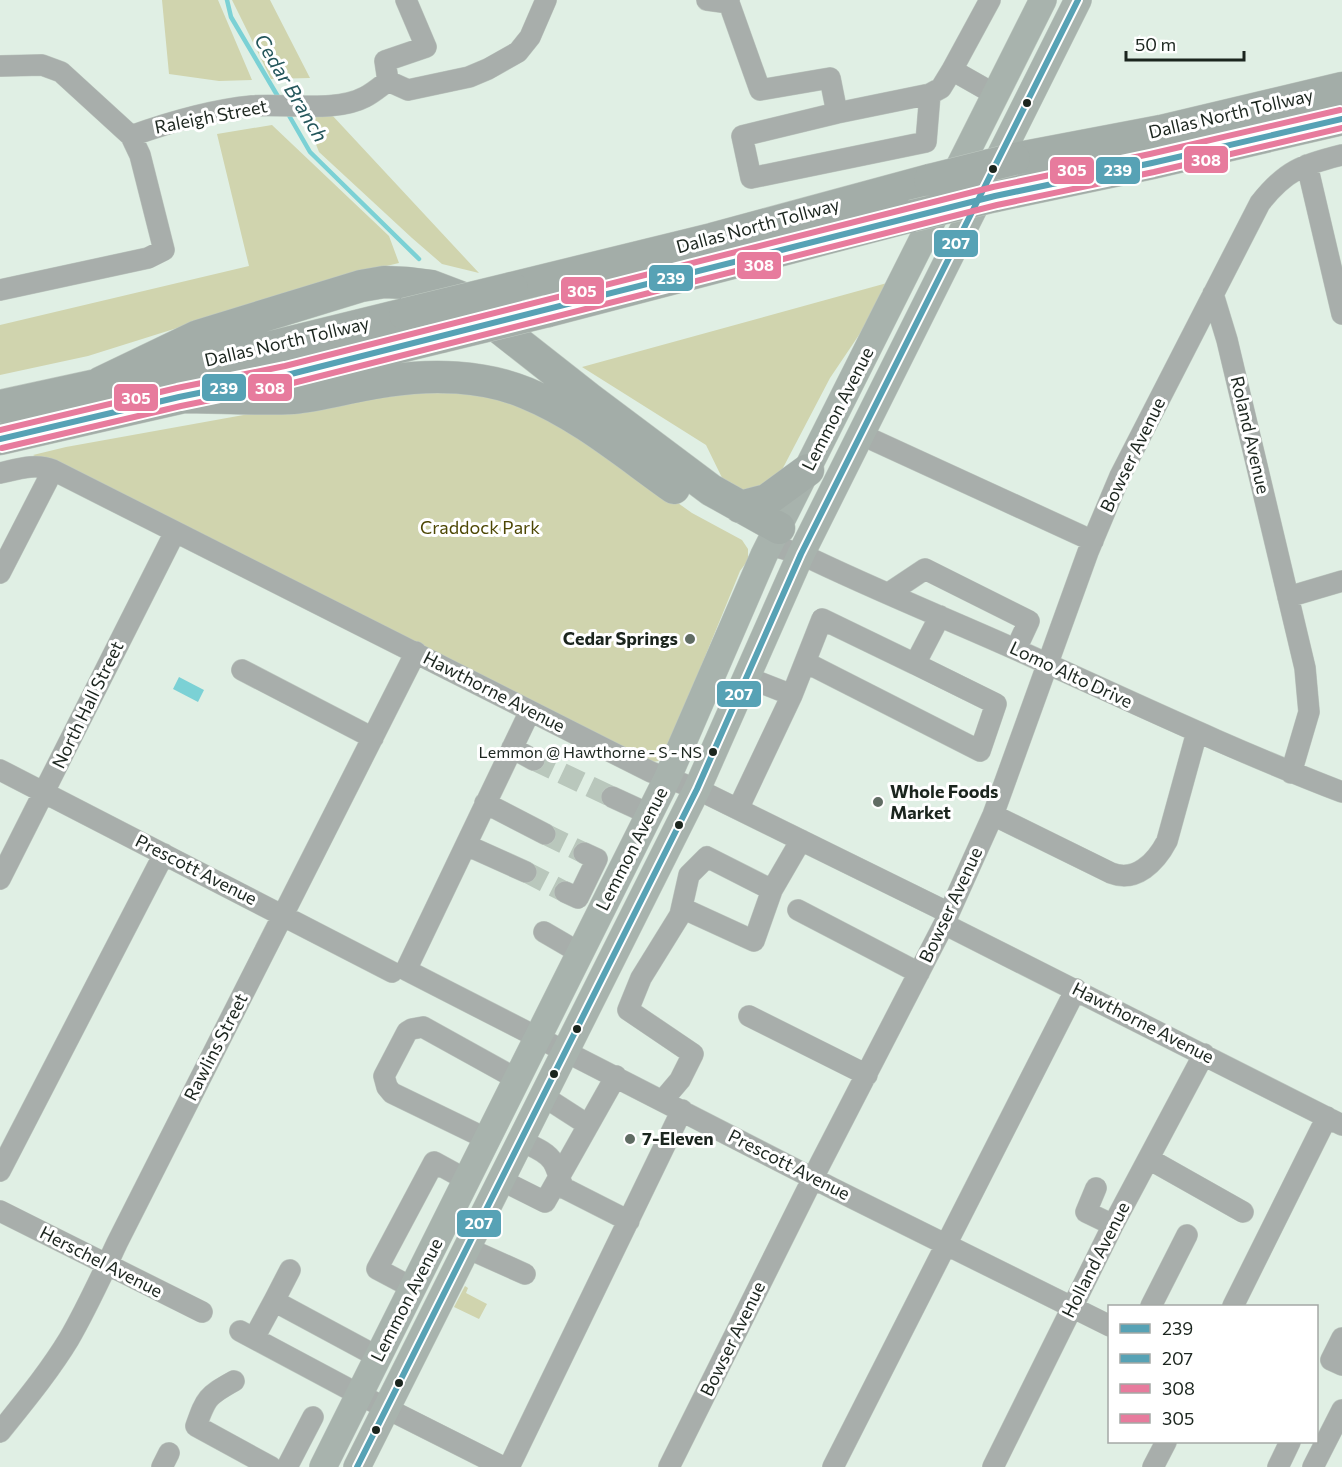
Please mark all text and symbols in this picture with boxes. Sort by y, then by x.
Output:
scale bar [1126,24,1244,62]
water label: Cedar Branch [250,29,334,146]
text: 50 m [1135,33,1176,55]
street label: Dallas North Tollway [1146,83,1315,143]
street label: Raleigh Street [153,94,269,138]
unlabelled marker [1021,97,1033,109]
line badge: 308 [1183,145,1229,174]
text: 308 [1191,150,1221,169]
line badge: 305 [1049,156,1095,185]
line badge: 239 [1095,156,1141,185]
text: 305 [1057,160,1087,179]
text: 239 [1104,160,1132,179]
unlabelled marker [987,163,999,175]
street label: Dallas North Tollway [674,193,842,257]
line badge: 207 [933,229,979,258]
text: 207 [942,233,970,252]
line badge: 308 [736,251,782,280]
text: 308 [744,255,774,274]
line badge: 239 [648,264,694,292]
text: 239 [657,268,685,287]
line badge: 305 [560,276,605,305]
text: 305 [567,281,597,300]
street label: Dallas North Tollway [202,311,371,371]
street label: Lemmon Avenue [796,343,878,474]
line badge: 239 [201,373,247,402]
line badge: 308 [247,373,293,402]
street label: Roland Avenue [1227,374,1275,496]
text: 239 [210,378,238,397]
text: 308 [255,378,285,397]
line badge: 305 [113,383,159,412]
text: 305 [121,388,151,407]
street label: Bowser Avenue [1095,394,1169,515]
park label: Craddock Park [420,516,540,538]
place label: Cedar Springs [563,627,678,649]
marker: Cedar Springs [683,632,697,646]
street label: Lomo Alto Drive [1007,636,1136,712]
street label: North Hall Street [47,637,127,772]
street label: Hawthorne Avenue [420,646,569,736]
line badge: 207 [716,680,762,708]
text: 207 [725,684,753,703]
place label: Lemmon @ Hawthorne - S - NS [479,742,702,761]
marker: Lemmon @ Hawthorne - S - NS [707,746,719,758]
place label: Whole Foods Market [890,780,998,823]
street label: Lemmon Avenue [590,783,672,914]
marker: Whole Foods Market [871,795,885,809]
unlabelled marker [673,819,685,831]
street label: Prescott Avenue [132,829,261,909]
street label: Bowser Avenue [914,843,986,966]
street label: Hawthorne Avenue [1069,977,1218,1067]
street label: Rawlins Street [179,989,252,1104]
unlabelled marker [571,1023,583,1035]
unlabelled marker [548,1068,560,1080]
street label: Prescott Avenue [725,1124,854,1204]
place label: 7-Eleven [642,1127,714,1149]
marker: 7-Eleven [623,1132,637,1146]
street label: Holland Avenue [1056,1198,1134,1321]
line badge: 207 [456,1209,502,1238]
text: 207 [465,1213,493,1232]
street label: Herschel Avenue [36,1221,167,1302]
street label: Lemmon Avenue [365,1234,447,1365]
street label: Bowser Avenue [695,1278,769,1399]
legend [1108,1305,1318,1443]
text: 239 [1162,1317,1193,1339]
text: 207 [1162,1347,1193,1369]
unlabelled marker [393,1377,405,1389]
text: 308 [1162,1377,1195,1399]
text: 305 [1162,1407,1194,1429]
unlabelled marker [370,1424,382,1436]

